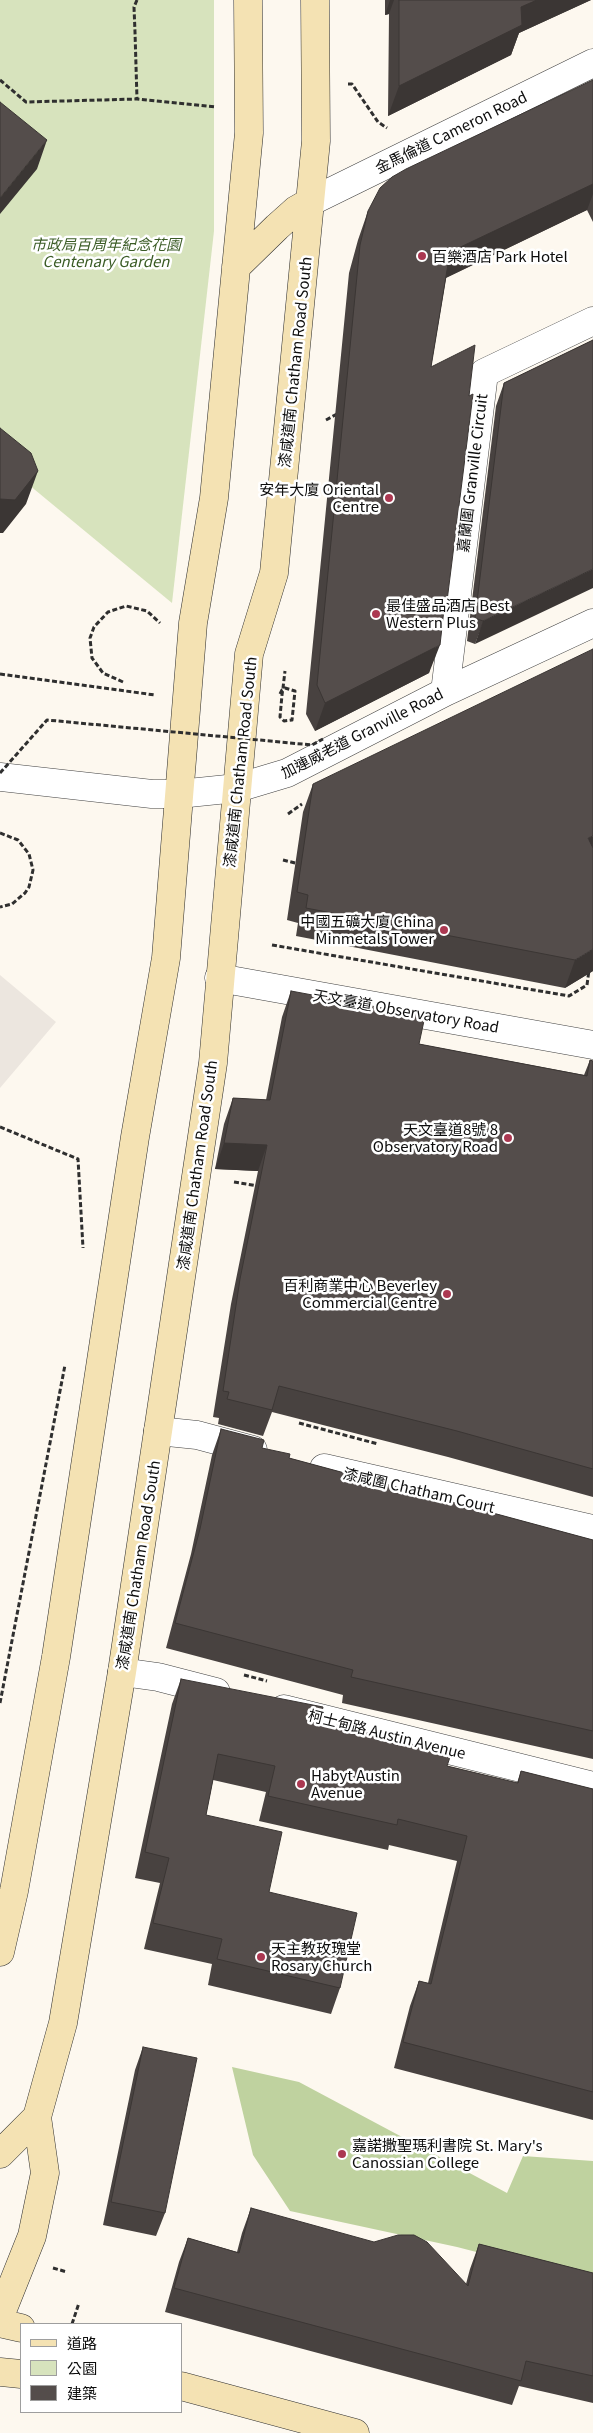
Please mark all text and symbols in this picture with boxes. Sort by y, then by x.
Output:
street label: 金馬倫道 Cameron Road [372,87,530,177]
park label: 市政局百周年紀念花園 Centenary Garden [31,235,181,270]
place label: 百樂酒店 Park Hotel [432,247,568,265]
marker: 百樂酒店 Park Hotel [416,250,428,262]
street label: 漆咸道南 Chatham Road South [275,256,315,468]
street label: 嘉蘭圍 Granville Circuit [453,393,491,553]
place label: 安年大廈 Oriental Centre [259,480,379,515]
marker: 安年大廈 Oriental Centre [383,492,395,504]
place label: 最佳盛品酒店 Best Western Plus [386,596,510,631]
marker: 最佳盛品酒店 Best Western Plus [370,608,382,620]
street label: 漆咸道南 Chatham Road South [220,656,260,868]
street label: 加連威老道 Granville Road [278,684,446,782]
place label: 中國五礦大廈 China Minmetals Tower [300,912,434,947]
marker: 中國五礦大廈 China Minmetals Tower [438,924,450,936]
street label: 天文臺道 Observatory Road [312,986,500,1036]
street label: 漆咸道南 Chatham Road South [173,1059,221,1271]
place label: 天文臺道8號 8 Observatory Road [373,1120,498,1155]
marker: 天文臺道8號 8 Observatory Road [502,1132,514,1144]
place label: 百利商業中心 Beverley Commercial Centre [283,1276,437,1311]
marker: 百利商業中心 Beverley Commercial Centre [441,1288,453,1300]
street label: 漆咸道南 Chatham Road South [113,1459,163,1671]
street label: 漆咸圍 Chatham Court [342,1464,496,1516]
street label: 柯士甸路 Austin Avenue [306,1706,468,1762]
place label: Habyt Austin Avenue [311,1766,400,1801]
marker: Habyt Austin Avenue [295,1778,307,1790]
place label: 天主教玫瑰堂 Rosary Church [271,1939,372,1974]
marker: 天主教玫瑰堂 Rosary Church [255,1951,267,1963]
place label: 嘉諾撒聖瑪利書院 St. Mary's Canossian College [352,2136,543,2171]
marker: 嘉諾撒聖瑪利書院 St. Mary's Canossian College [336,2148,348,2160]
legend [20,2323,182,2413]
text: 道路 [67,2332,97,2353]
text: 公園 [67,2357,97,2378]
text: 建築 [67,2382,97,2403]

